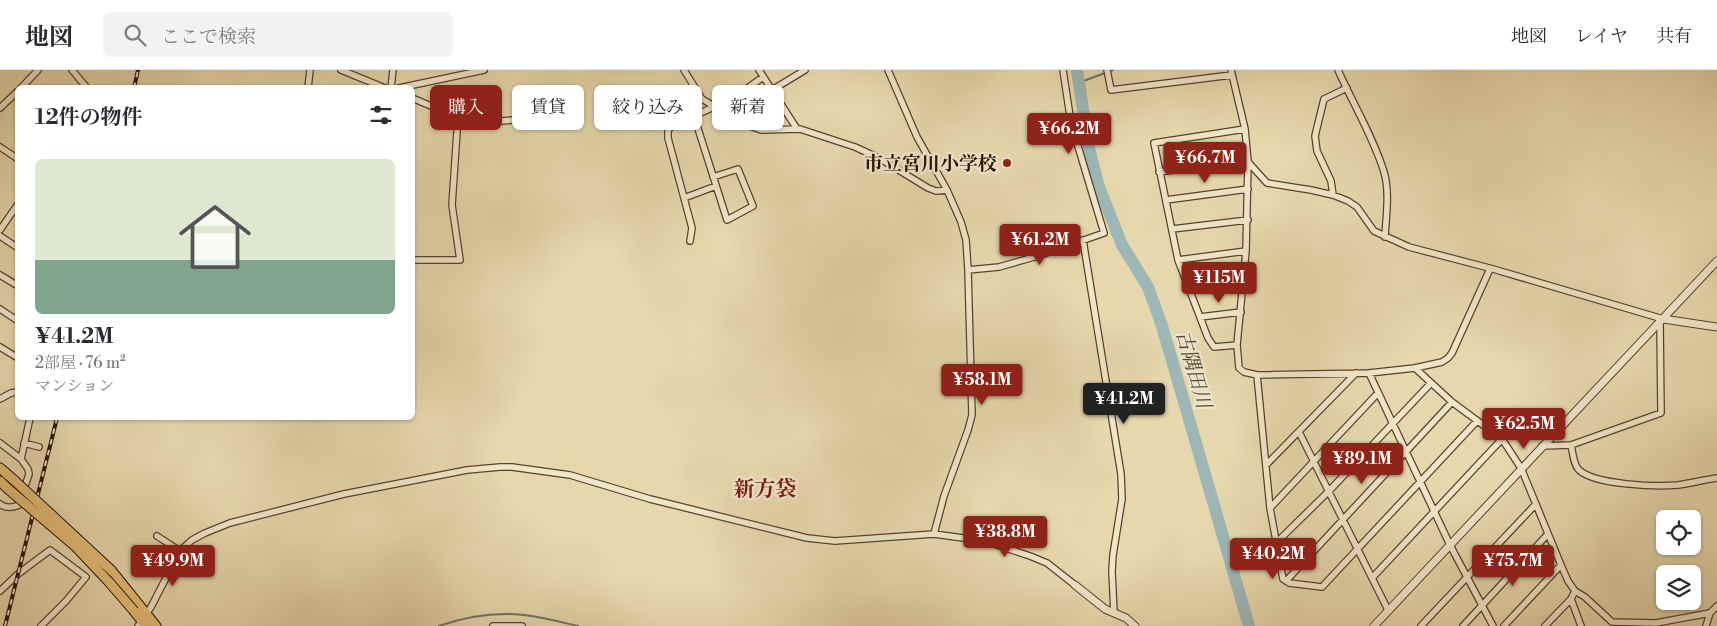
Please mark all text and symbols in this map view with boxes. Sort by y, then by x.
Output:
search box [103,12,453,57]
icon: search [121,21,149,49]
text: 地図 [25,23,73,53]
text: ここで検索 [161,25,256,49]
text: 地図 [1511,25,1547,48]
text: レイヤ [1575,25,1628,48]
text: 共有 [1656,25,1692,48]
chip: 購入 [430,85,502,130]
chip: 賃貸 [512,85,584,130]
chip: 絞り込み [594,85,702,130]
chip: 新着 [712,85,784,130]
icon: filters [367,101,395,129]
text: 12件の物件 [35,105,143,131]
pin: ¥66.2M [1028,112,1110,155]
text: ¥66.2M [1038,119,1100,139]
pin: ¥66.7M [1164,142,1246,184]
text: ¥66.7M [1174,148,1236,168]
place label: 市立宮川小学校 [864,152,997,176]
marker: 市立宮川小学校 [1001,157,1013,169]
icon: home [170,192,260,282]
pin: ¥61.2M [999,224,1081,266]
text: ¥61.2M [1011,230,1069,250]
pin: ¥115M [1184,262,1254,304]
text: ¥115M [1193,268,1245,288]
text: ¥41.2M [35,324,114,350]
water label: 古隅田川 [1170,328,1216,413]
text: 2部屋 · 76 m² [35,353,126,373]
pin: ¥58.1M [941,364,1023,406]
text: ¥58.1M [952,370,1012,390]
text: マンション [35,376,114,396]
pin: ¥41.2M [1083,382,1165,425]
text: ¥41.2M [1094,389,1154,409]
pin: ¥62.5M [1483,408,1565,450]
text: ¥62.5M [1493,414,1555,434]
pin: ¥89.1M [1321,442,1403,485]
text: ¥89.1M [1332,449,1392,469]
district label: 新方袋 [734,477,797,503]
map controls [1656,510,1701,610]
button: locate [1656,510,1701,555]
pin: ¥38.8M [964,516,1046,558]
text: ¥38.8M [974,522,1036,542]
pin: ¥40.2M [1232,538,1314,580]
pin: ¥49.9M [132,544,214,587]
text: ¥40.2M [1241,544,1305,564]
pin: ¥75.7M [1472,544,1554,587]
text: ¥49.9M [142,551,204,571]
text: ¥75.7M [1483,551,1543,571]
button: layers [1656,565,1701,610]

